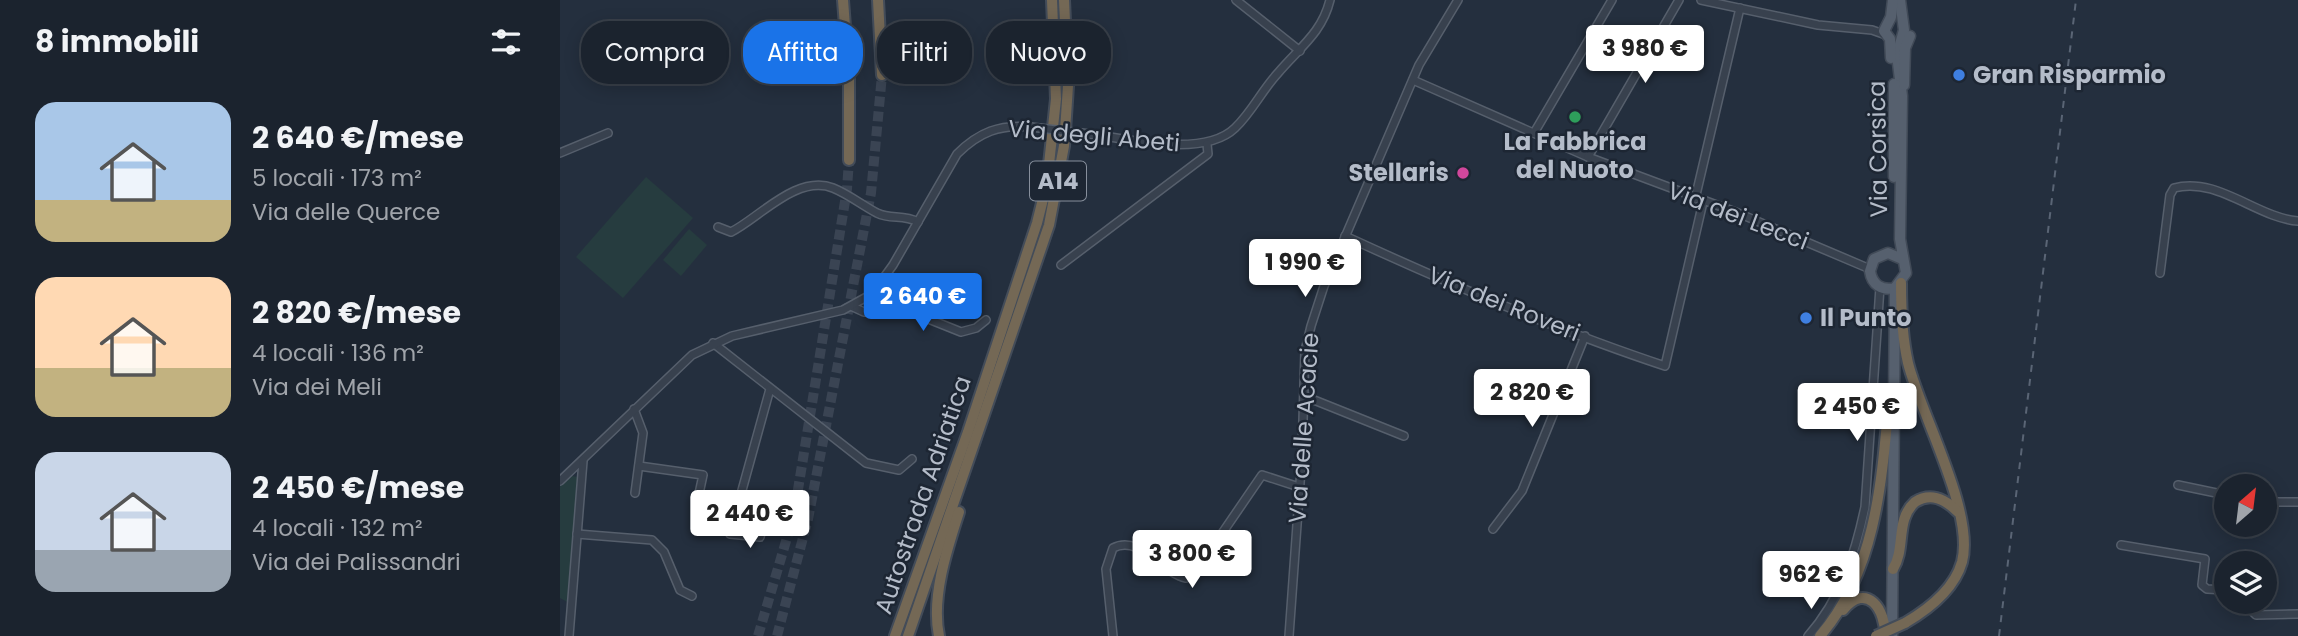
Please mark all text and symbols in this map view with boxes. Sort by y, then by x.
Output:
text: 8 immobili [35,20,199,63]
chip: Compra [581,21,729,84]
chip: Affitta [743,21,863,84]
chip: Filtri [877,21,972,84]
chip: Nuovo [986,21,1111,84]
icon: filters [487,23,525,61]
pin: 3 980 € [1580,25,1710,85]
text: 3 980 € [1602,32,1688,64]
place label: Gran Risparmio [1973,58,2166,91]
marker: Gran Risparmio [1951,67,1967,83]
street label: Via Corsica [1860,80,1895,218]
marker: La Fabbrica del Nuoto [1567,109,1583,125]
street label: Via degli Abeti [1007,112,1181,159]
text: 2 640 €/mese [252,116,464,159]
place label: La Fabbrica del Nuoto [1503,125,1647,186]
icon: home [91,130,175,214]
place label: Stellaris [1349,156,1449,189]
text: 5 locali · 173 m² [252,162,422,194]
road number: A14 [1030,162,1086,200]
marker: Stellaris [1455,165,1471,181]
street label: Via dei Lecci [1663,174,1813,258]
text: Via delle Querce [252,196,440,228]
pin: 1 990 € [1240,240,1370,299]
text: 1 990 € [1265,246,1345,278]
street label: Via dei Roveri [1423,258,1585,349]
pin: 2 640 € [858,274,988,333]
text: 2 640 € [880,280,966,312]
text: 2 820 €/mese [252,291,461,334]
place label: Il Punto [1820,301,1912,334]
icon: home [91,305,175,389]
marker: Il Punto [1798,310,1814,326]
street label: Via delle Acacie [1280,331,1327,525]
text: 4 locali · 136 m² [252,337,424,369]
pin: 2 820 € [1467,370,1597,429]
text: Via dei Meli [252,371,382,403]
street label: Autostrada Adriatica [866,371,979,618]
text: 2 820 € [1490,376,1574,408]
pin: 2 450 € [1792,384,1922,443]
text: 2 450 € [1814,390,1900,422]
text: 2 450 €/mese [252,466,464,509]
north arrow [2214,474,2277,537]
map controls [2214,474,2277,614]
icon: home [91,480,175,564]
pin: 2 440 € [685,490,815,550]
text: 2 440 € [706,497,794,529]
text: 4 locali · 132 m² [252,512,423,544]
pin: 3 800 € [1127,530,1257,590]
text: 3 800 € [1149,537,1235,569]
text: Via dei Palissandri [252,546,461,578]
button: layers [2214,551,2277,614]
pin: 962 € [1762,552,1860,611]
text: 962 € [1778,558,1844,590]

